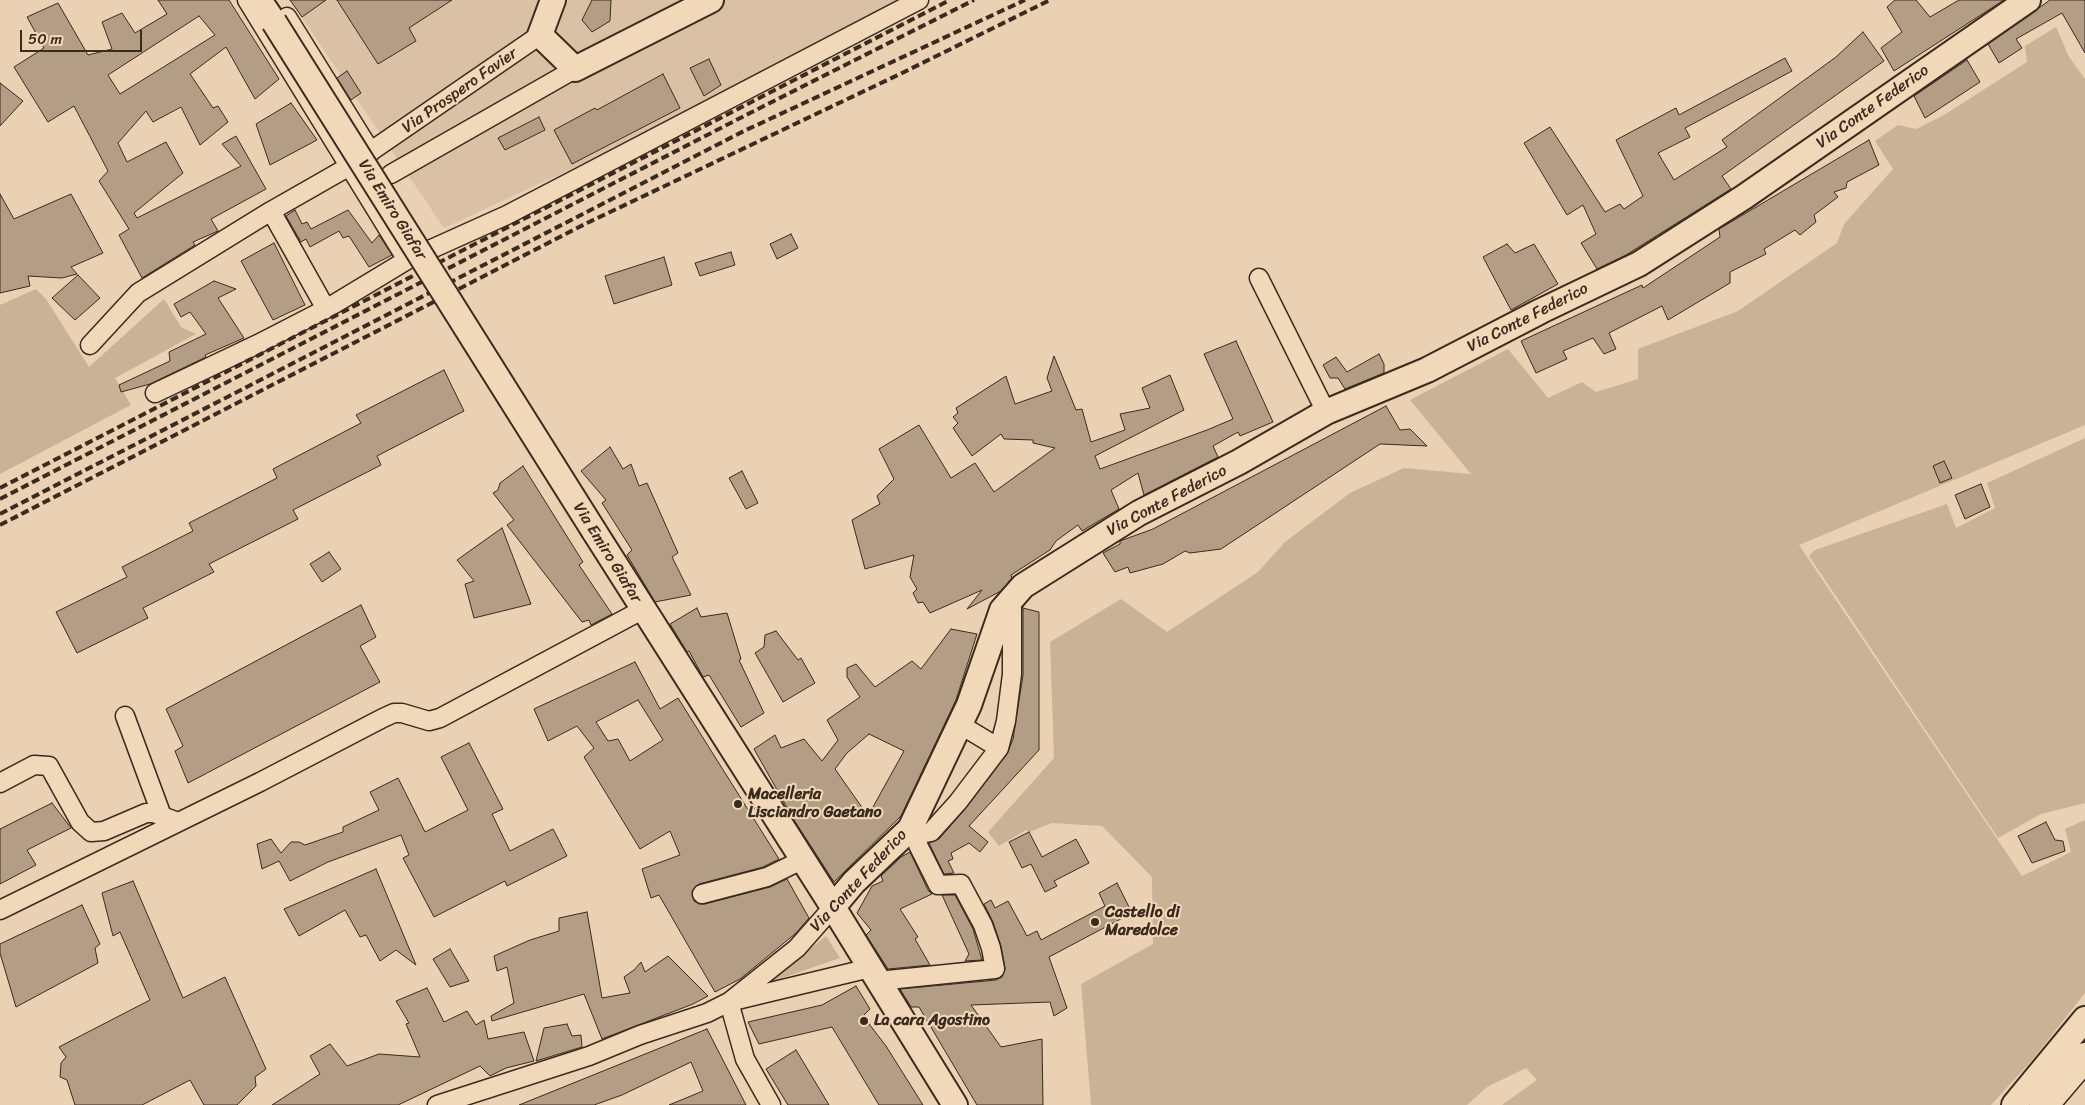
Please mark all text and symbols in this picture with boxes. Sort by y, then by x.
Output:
scale bar [22,20,145,52]
text: 50 m [28,26,62,52]
street label: Via Prospero Favier [399,44,521,138]
street label: Via Conte Federico [1813,61,1933,153]
street label: Via Emiro Giafar [353,156,431,264]
street label: Via Conte Federico [1464,279,1592,357]
street label: Via Conte Federico [1104,461,1230,541]
street label: Via Emiro Giafar [568,499,646,607]
place label: Macelleria Lisciandro Gaetano [748,785,882,823]
marker: Macelleria Lisciandro Gaetano [732,798,744,810]
street label: Via Conte Federico [807,826,911,936]
place label: Castello di Maredolce [1105,903,1180,941]
marker: Castello di Maredolce [1089,916,1101,928]
place label: La cara Agostino [874,1011,990,1031]
marker: La cara Agostino [858,1015,870,1027]

